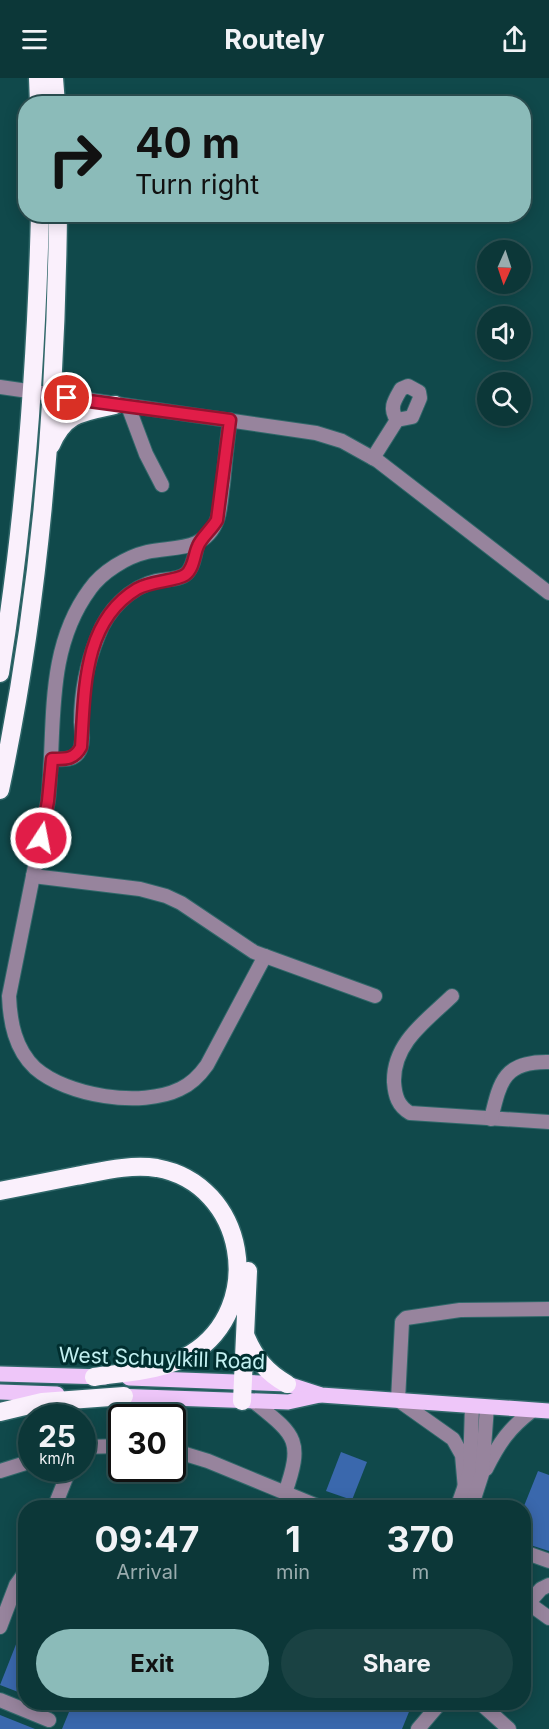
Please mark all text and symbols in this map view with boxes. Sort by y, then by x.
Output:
icon: menu [18,23,51,56]
text: Routely [224,23,325,56]
icon: share [498,23,531,56]
text: 40 m [135,117,240,168]
icon: right [36,120,114,198]
text: Turn right [135,168,259,201]
north arrow [477,240,531,294]
map controls [477,240,531,426]
button: sound [477,306,531,360]
pin [41,372,92,423]
button: search [477,372,531,426]
icon: arrive [50,381,83,414]
position arrow [9,806,73,870]
street label: West Schuylkill Road [58,1342,266,1374]
speed limit sign: 30 [108,1404,186,1482]
text: 25 [38,1418,76,1454]
text: km/h [39,1449,75,1468]
text: 09:47 [94,1517,199,1561]
text: 1 [285,1517,301,1561]
text: 370 [387,1517,455,1561]
text: Arrival [116,1560,178,1584]
text: min [276,1560,310,1584]
text: m [412,1560,429,1584]
button: Exit [36,1629,269,1698]
button: Share [281,1629,513,1698]

